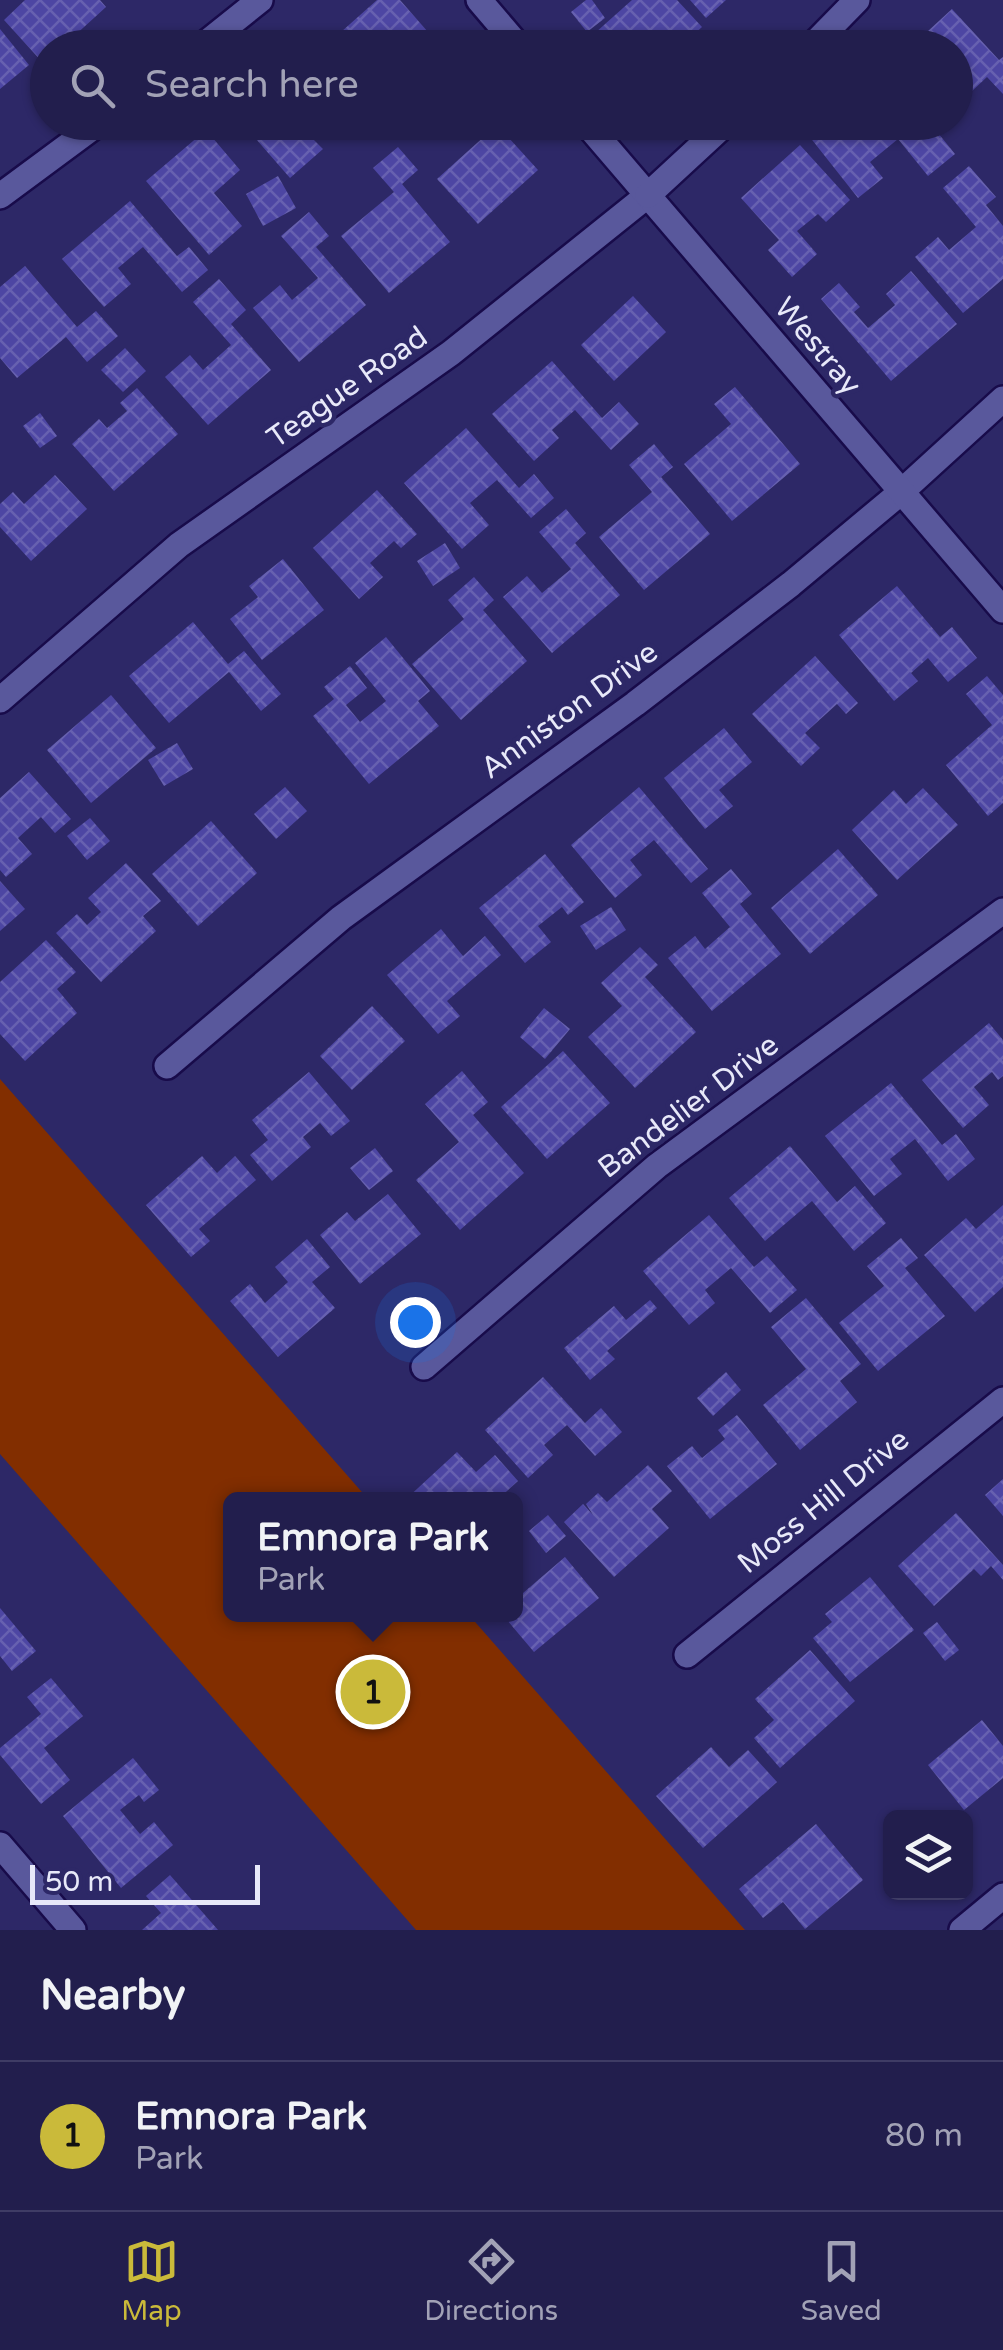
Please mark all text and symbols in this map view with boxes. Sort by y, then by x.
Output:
search box [30,30,973,140]
icon: search [65,58,120,113]
text: Search here [145,62,359,108]
street label: Westray [766,290,869,403]
street label: Teague Road [260,318,435,456]
street label: Anniston Drive [473,634,665,787]
street label: Bandelier Drive [591,1026,786,1186]
your location [390,1297,441,1348]
street label: Moss Hill Drive [730,1421,917,1582]
popup [223,1492,523,1622]
text: Emnora Park [257,1515,489,1561]
text: Park [257,1561,325,1599]
pin: 1 [340,1654,406,1730]
map controls [883,1810,973,1900]
button: layers [883,1810,973,1900]
scale bar [30,1860,260,1904]
text: 50 m [45,1865,113,1899]
text: Nearby [40,1970,185,2021]
text: Emnora Park [135,2094,367,2140]
text: 1 [62,2117,83,2155]
text: 80 m [885,2117,963,2155]
text: Park [135,2140,203,2178]
tab: Map [121,2234,182,2328]
tab: Directions [424,2234,558,2328]
tab: Saved [801,2234,882,2328]

